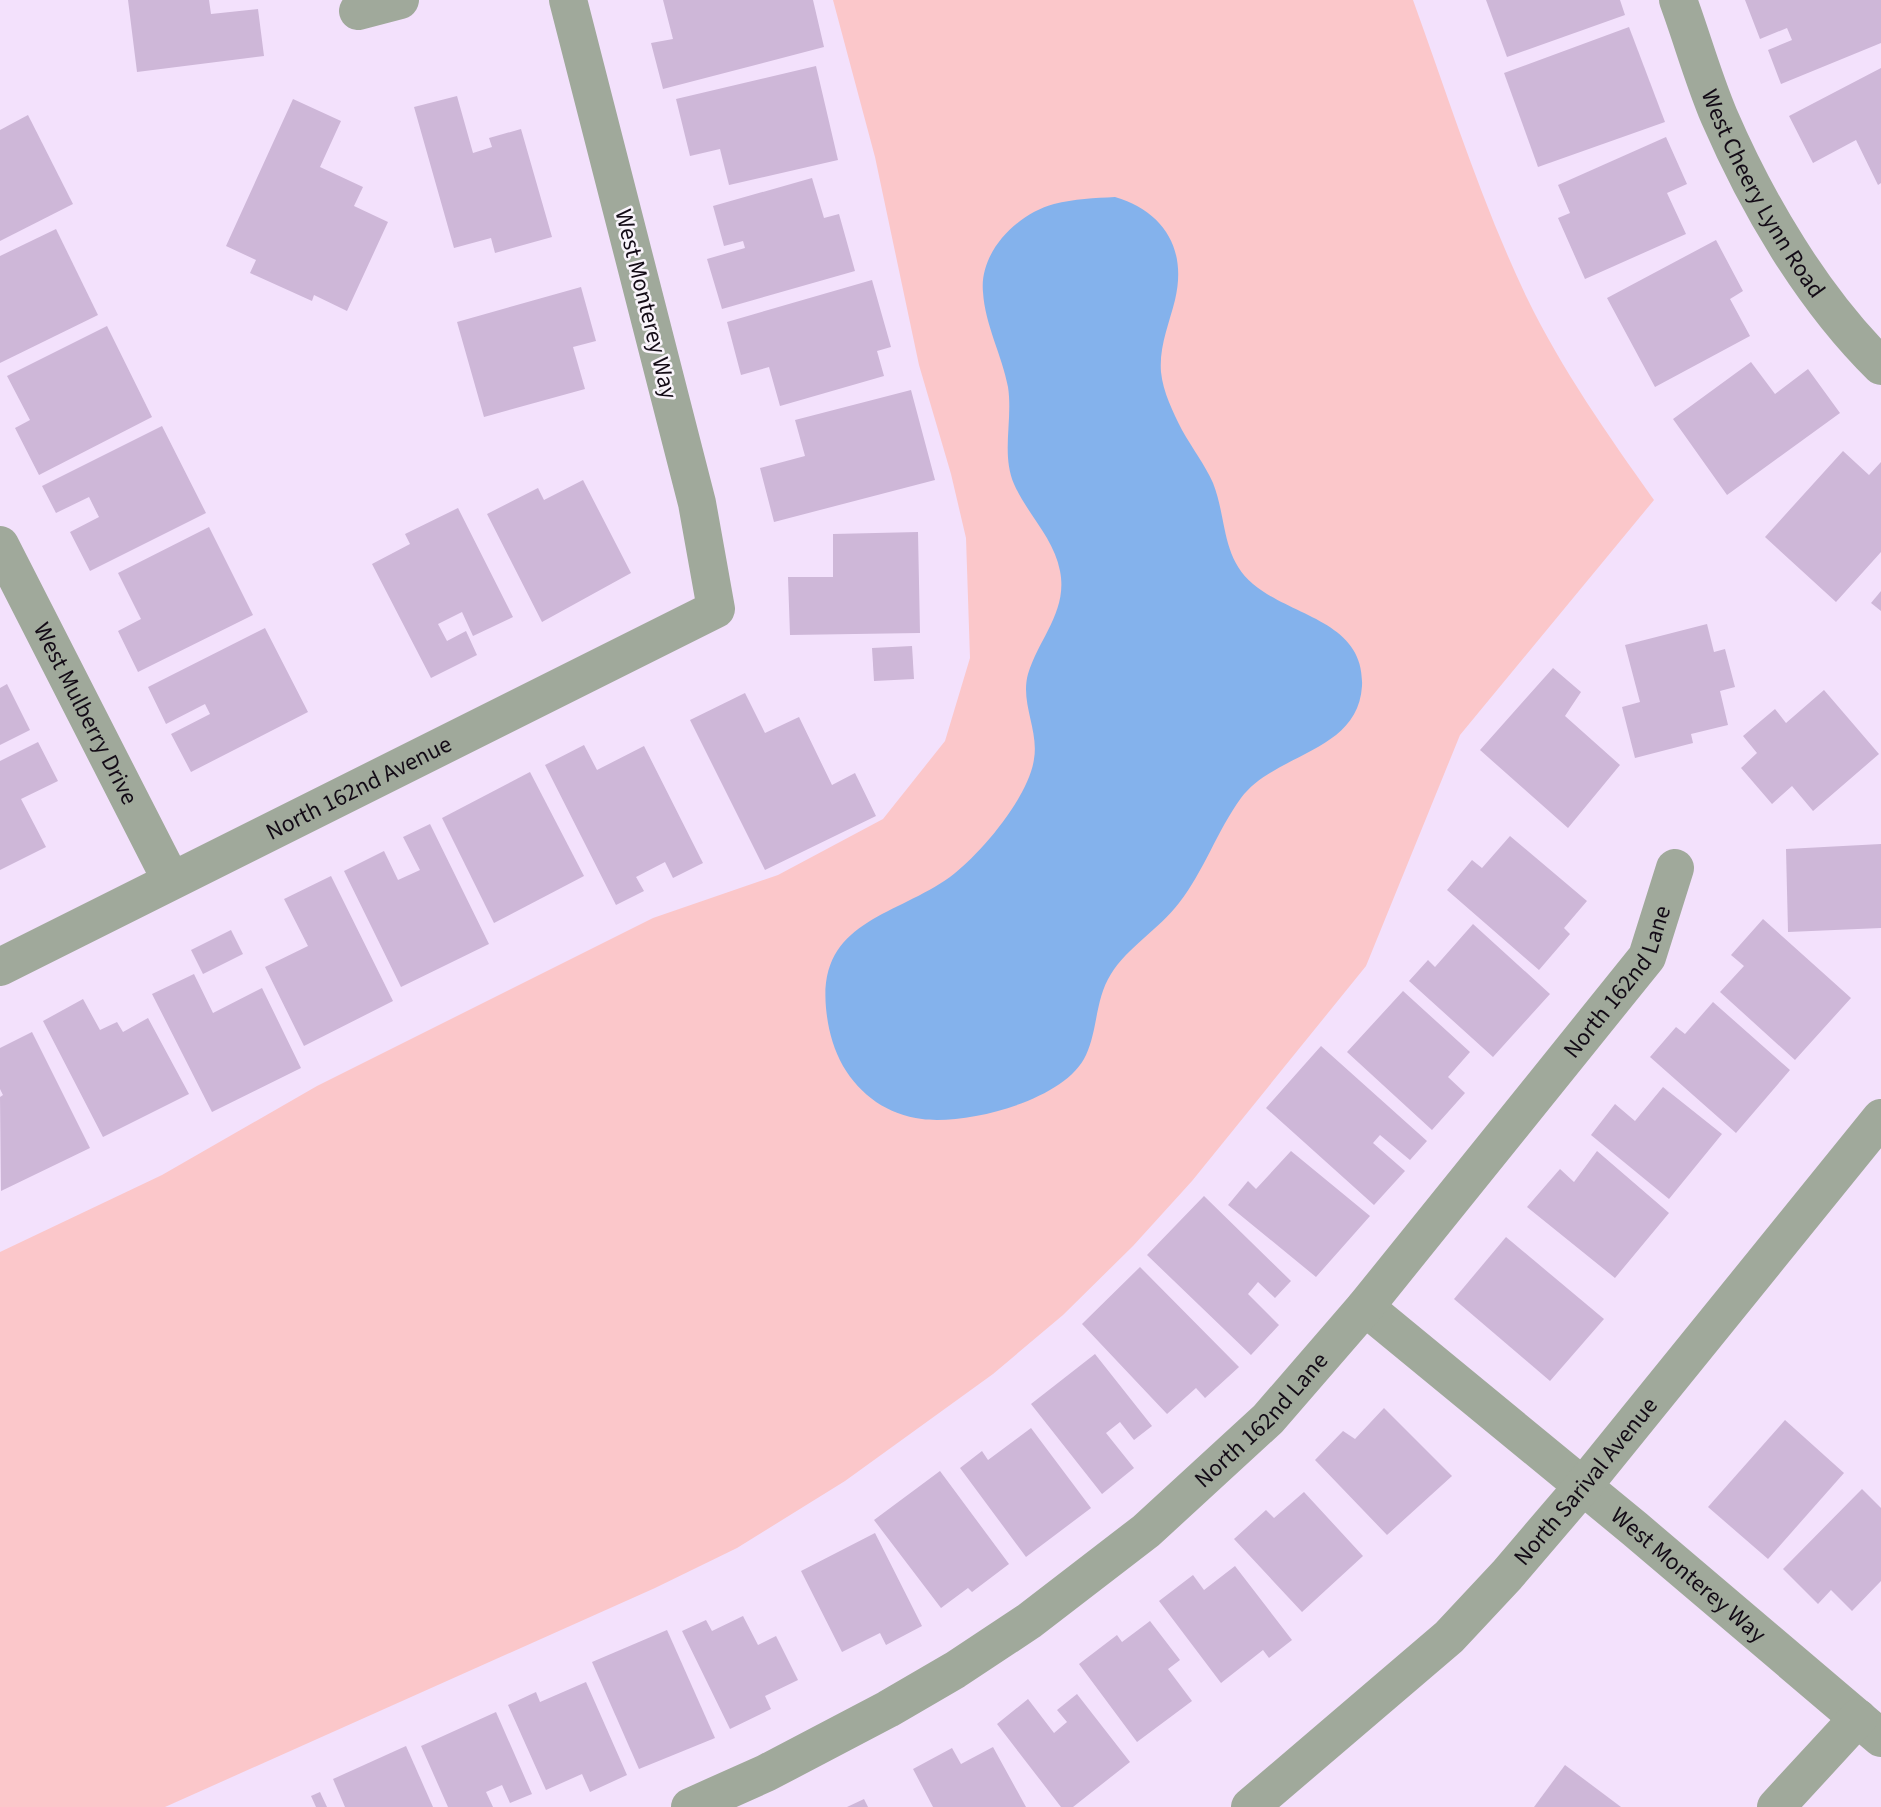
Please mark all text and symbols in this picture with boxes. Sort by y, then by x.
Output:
street label: West Cheery Lynn Road [1692,84,1834,305]
street label: West Monterey Way [606,205,686,403]
street label: West Mulberry Drive [25,616,147,811]
street label: North 162nd Avenue [260,726,458,849]
street label: North 162nd Lane [1555,901,1680,1066]
street label: North 162nd Lane [1186,1344,1336,1496]
street label: North Sarival Avenue [1505,1389,1666,1573]
street label: West Monterey Way [1603,1498,1774,1651]

